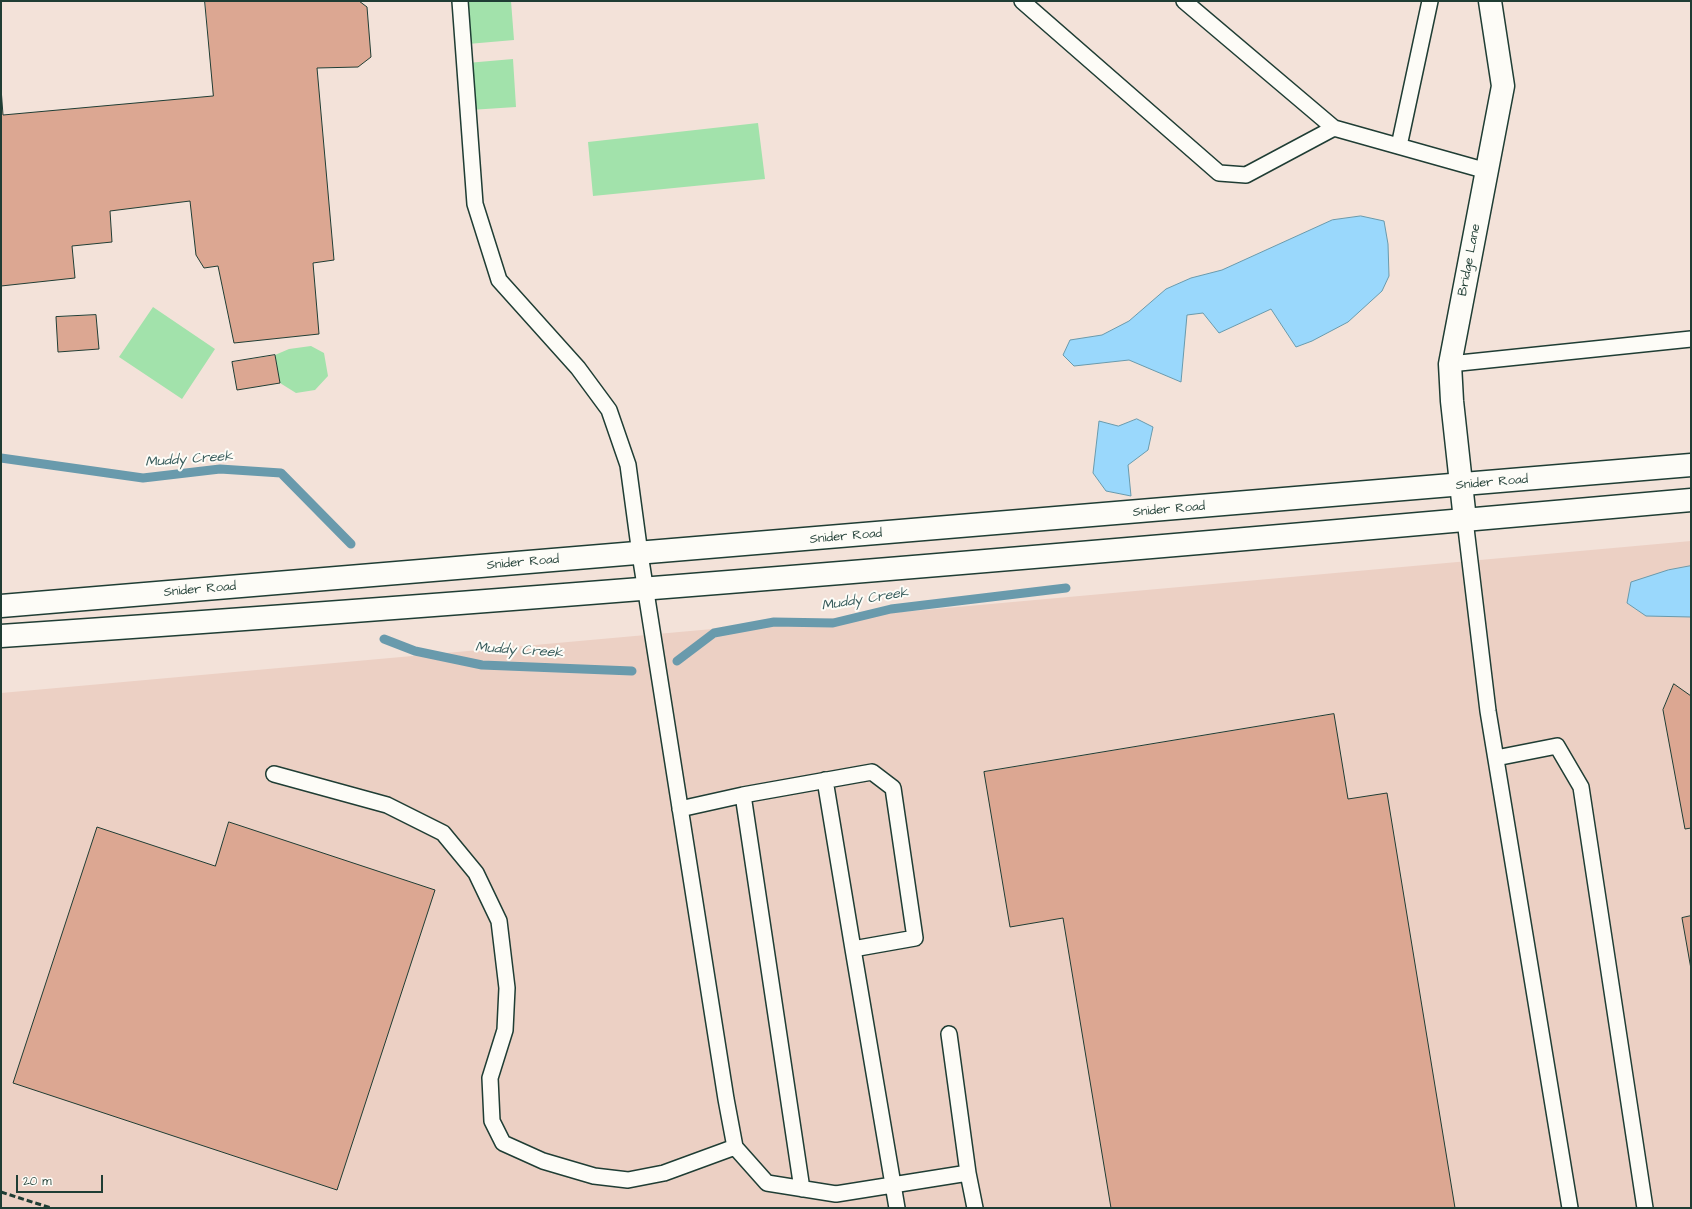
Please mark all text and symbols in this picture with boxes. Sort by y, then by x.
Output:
street label: Bridge Lane [1455,223,1485,297]
water label: Muddy Creek [145,449,233,471]
street label: Snider Road [1455,472,1529,494]
street label: Snider Road [1132,499,1206,521]
street label: Snider Road [809,526,883,548]
street label: Snider Road [486,552,560,574]
street label: Snider Road [163,579,237,601]
water label: Muddy Creek [820,585,910,615]
water label: Muddy Creek [475,640,563,662]
scale bar [18,1167,105,1193]
text: 20 m [23,1173,52,1190]

